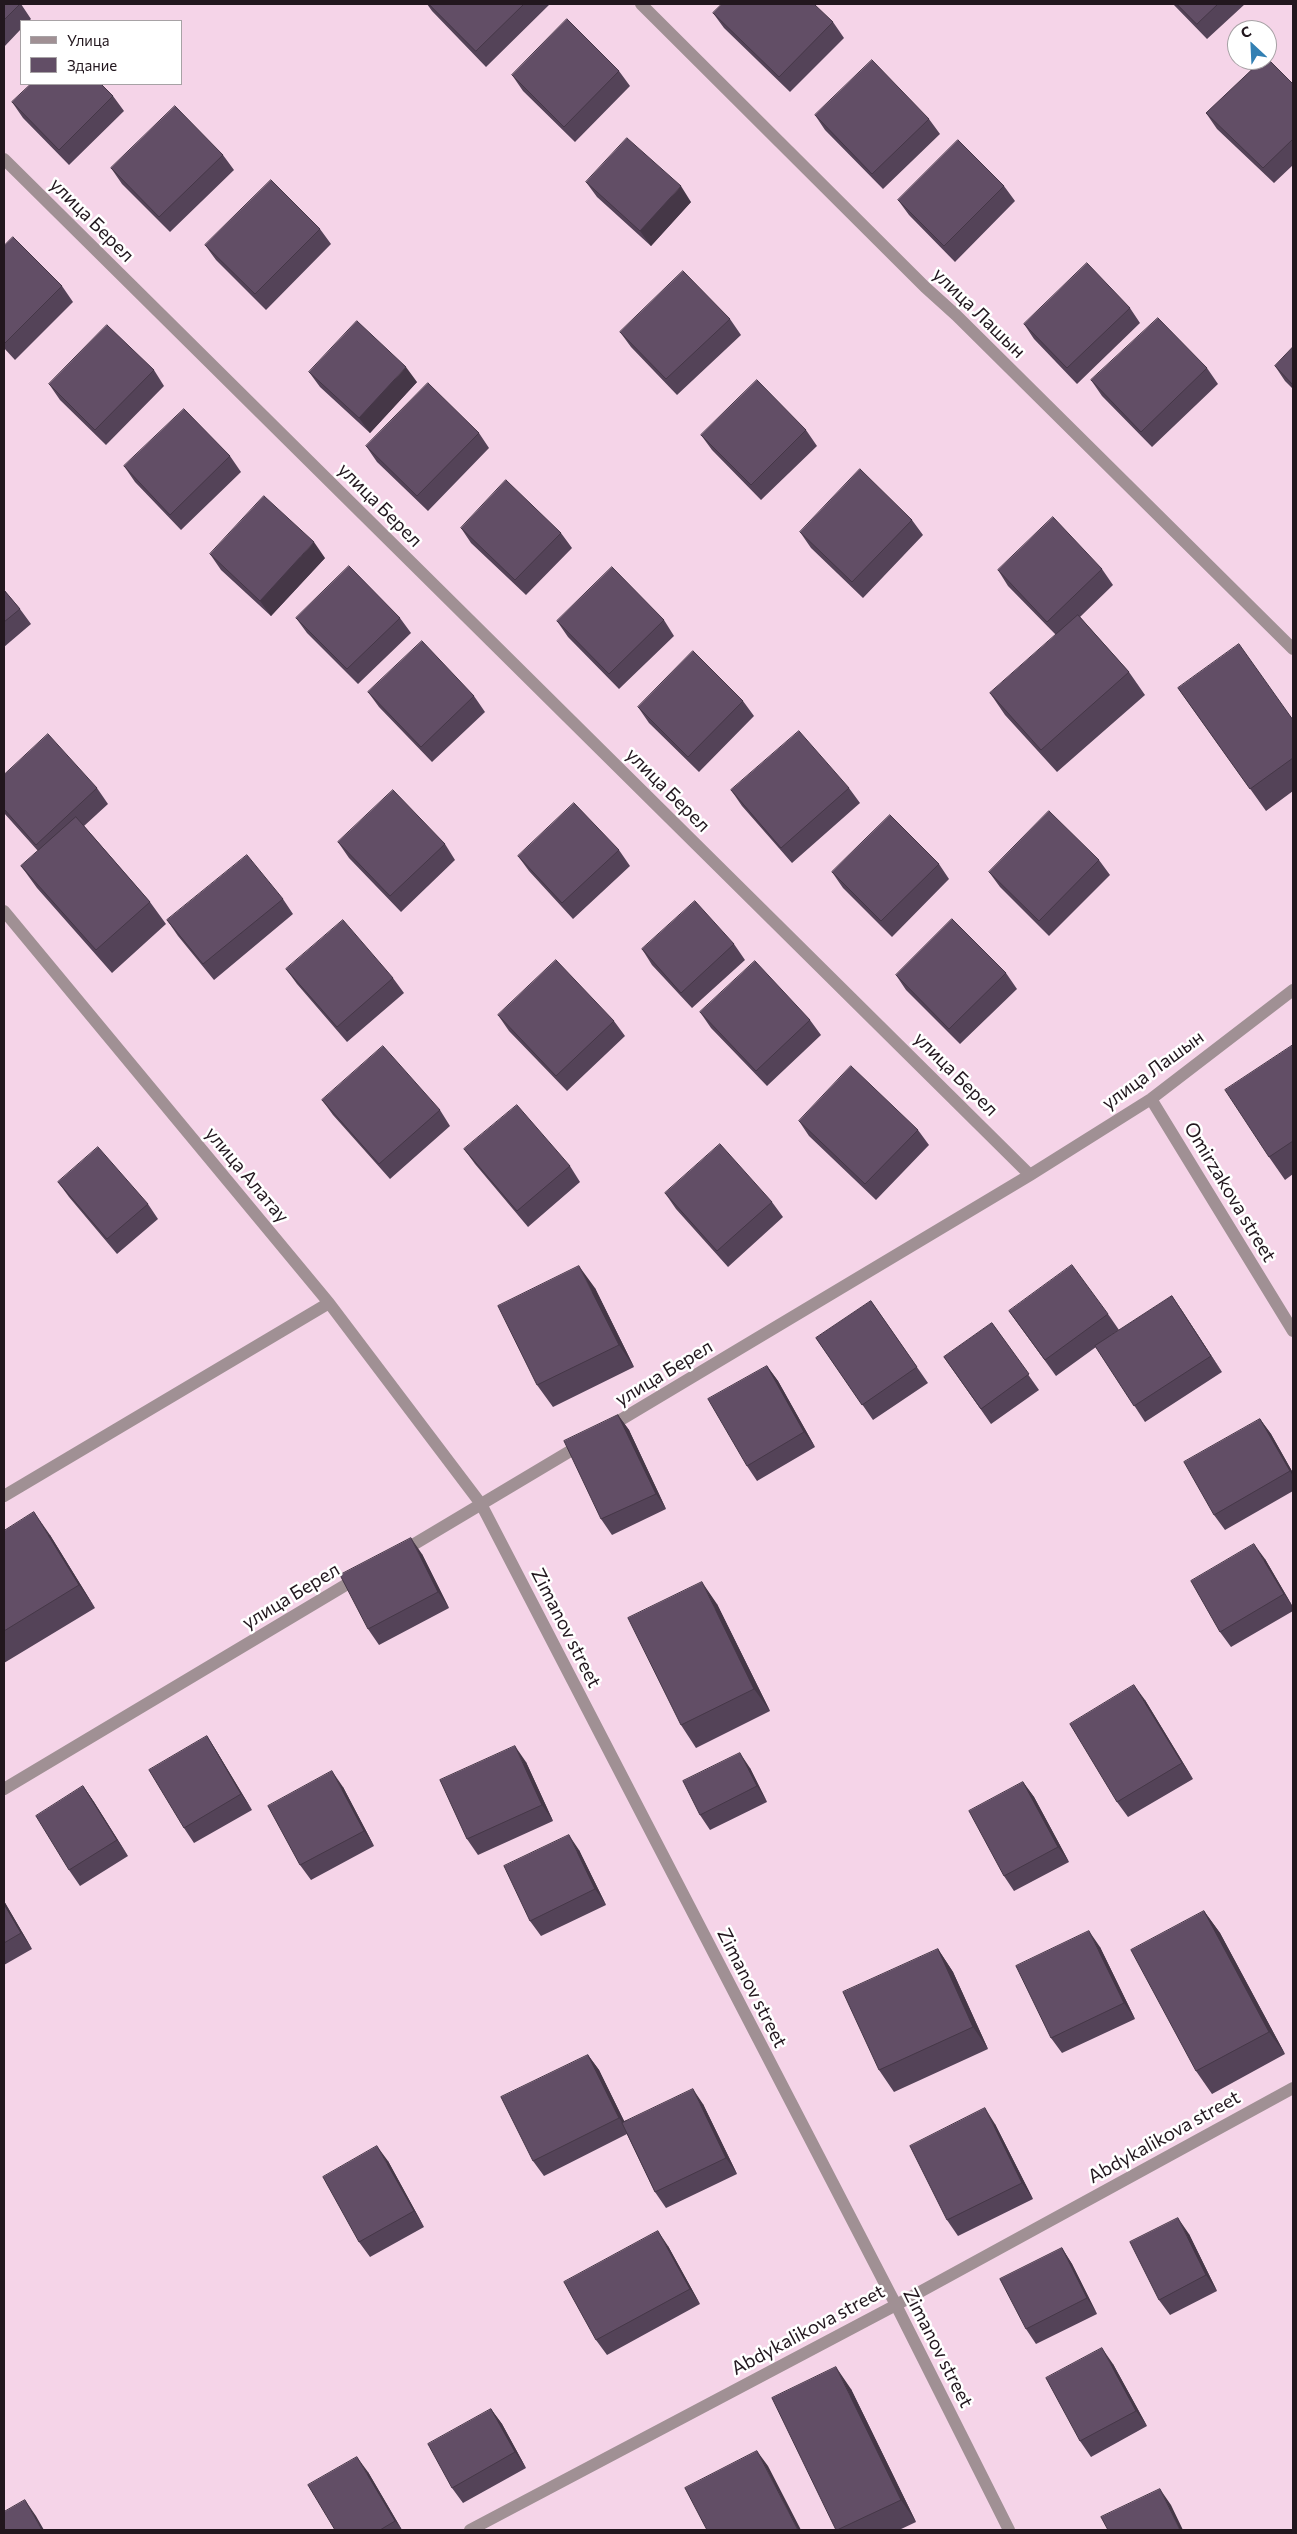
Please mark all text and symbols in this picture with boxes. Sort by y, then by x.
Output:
legend [20,20,182,85]
north arrow [1227,20,1277,70]
text: С [1238,22,1254,42]
text: Улица [67,31,109,49]
text: Здание [67,56,117,74]
street label: улица Берел [45,173,139,267]
street label: улица Лашын [928,263,1030,363]
street label: улица Берел [333,458,427,552]
street label: улица Берел [621,743,715,837]
street label: улица Лашын [1098,1025,1208,1115]
street label: улица Берел [909,1027,1003,1121]
street label: Omirzakova street [1179,1118,1281,1266]
street label: улица Алатау [200,1122,294,1228]
street label: улица Берел [611,1335,717,1411]
street label: улица Берел [238,1558,344,1634]
street label: Zimanov street [526,1565,606,1691]
street label: Zimanov street [712,1925,792,2051]
street label: Abdykalikova street [1084,2086,1244,2188]
street label: Abdykalikova street [727,2280,889,2380]
street label: Zimanov street [898,2285,978,2411]

